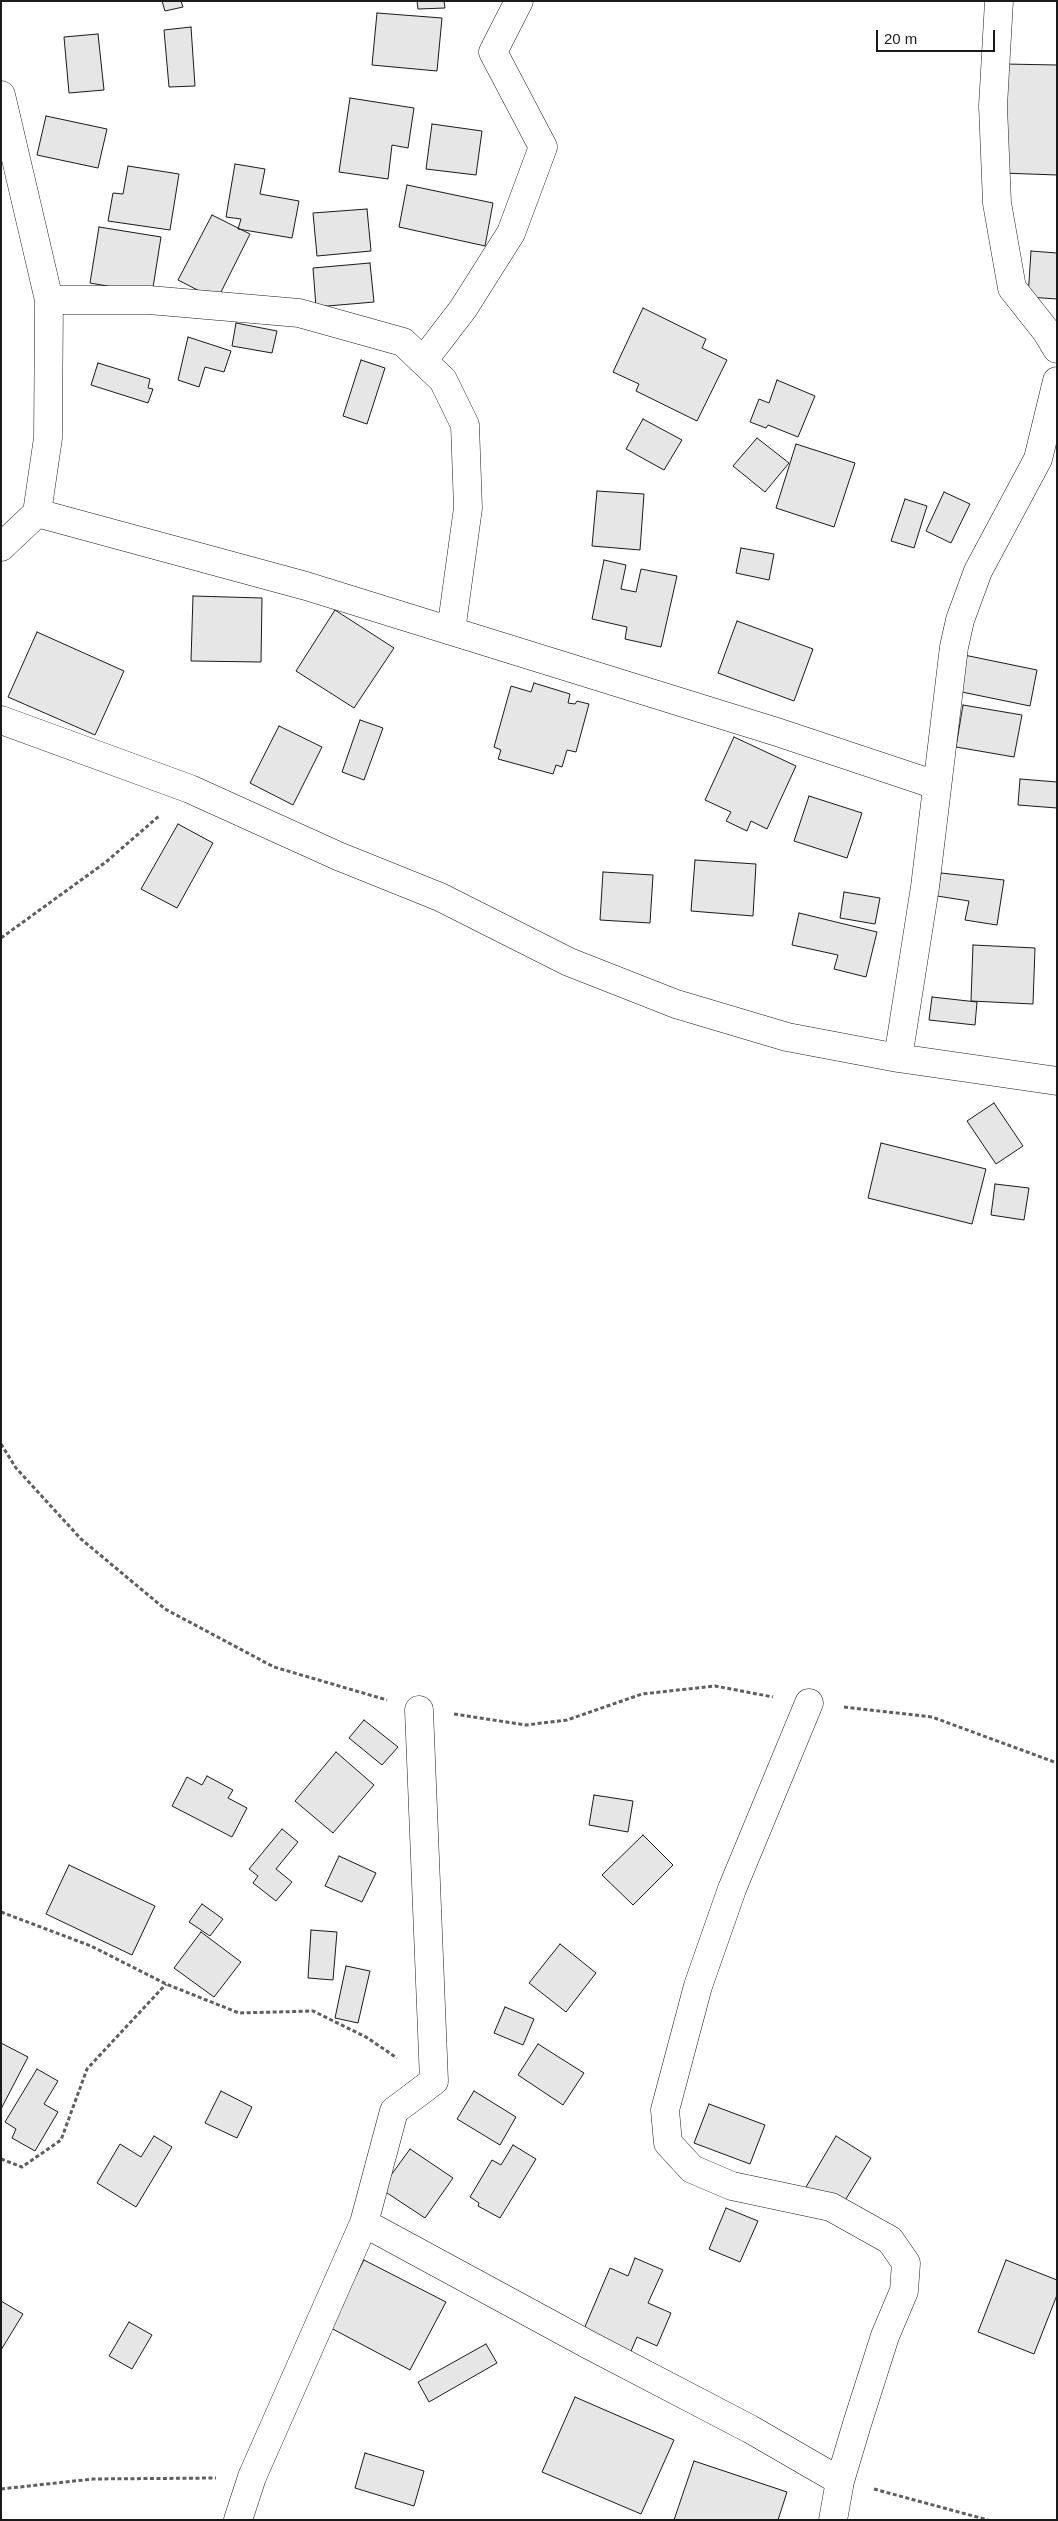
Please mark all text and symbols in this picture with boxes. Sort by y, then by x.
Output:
scale bar [878,20,997,52]
text: 20 m [884,30,917,47]

